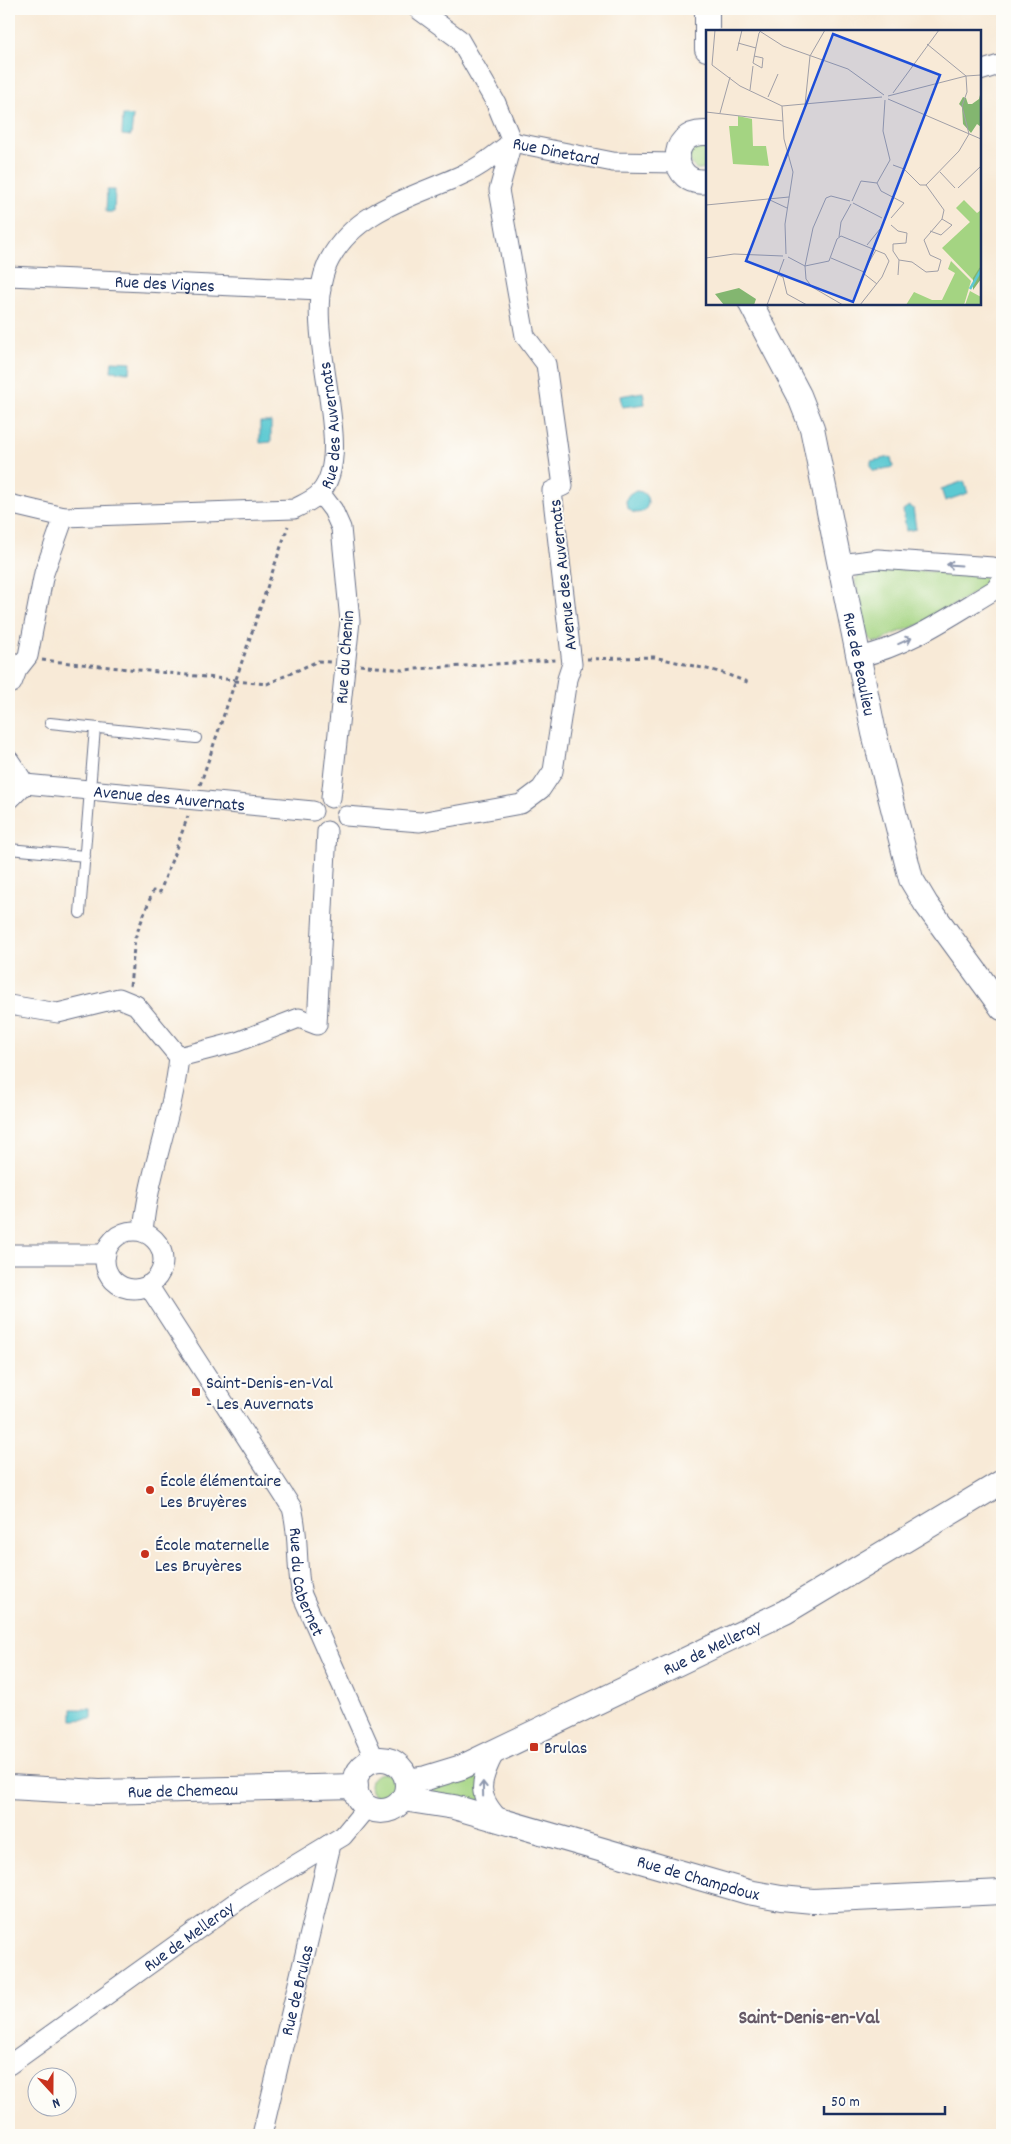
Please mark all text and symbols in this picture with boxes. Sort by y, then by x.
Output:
inset map [706,30,981,305]
street label: Rue Dinetard [510,132,601,174]
street label: Rue des Vignes [114,271,215,300]
street label: Rue des Auvernats [314,360,349,494]
street label: Avenue des Auvernats [544,498,585,652]
one-way arrow [946,560,962,570]
street label: Rue du Chenin [331,609,362,705]
street label: Rue de Beaulieu [835,610,880,718]
one-way arrow [897,635,912,645]
street label: Avenue des Auvernats [92,780,246,820]
place label: Saint-Denis-en-Val - Les Auvernats [206,1372,334,1418]
marker: Saint-Denis-en-Val - Les Auvernats [190,1386,202,1398]
place label: École élémentaire Les Bruyères [160,1470,281,1516]
marker: École élémentaire Les Bruyères [144,1484,156,1496]
street label: Rue du Cabernet [281,1526,329,1641]
place label: École maternelle Les Bruyères [155,1534,270,1580]
marker: École maternelle Les Bruyères [139,1548,151,1560]
street label: Rue de Melleray [659,1615,767,1684]
place label: Brulas [544,1737,587,1762]
marker: Brulas [528,1741,540,1753]
street label: Rue de Chemeau [127,1779,239,1806]
one-way arrow [478,1781,488,1797]
street label: Rue de Champdoux [634,1851,761,1909]
street label: Rue de Melleray [139,1896,241,1979]
street label: Rue de Brulas [276,1943,322,2038]
district label: Saint-Denis-en-Val [738,2005,880,2033]
north arrow [28,2066,78,2116]
scale bar [824,2084,945,2116]
text: N [49,2092,63,2113]
text: 50 m [831,2092,860,2114]

